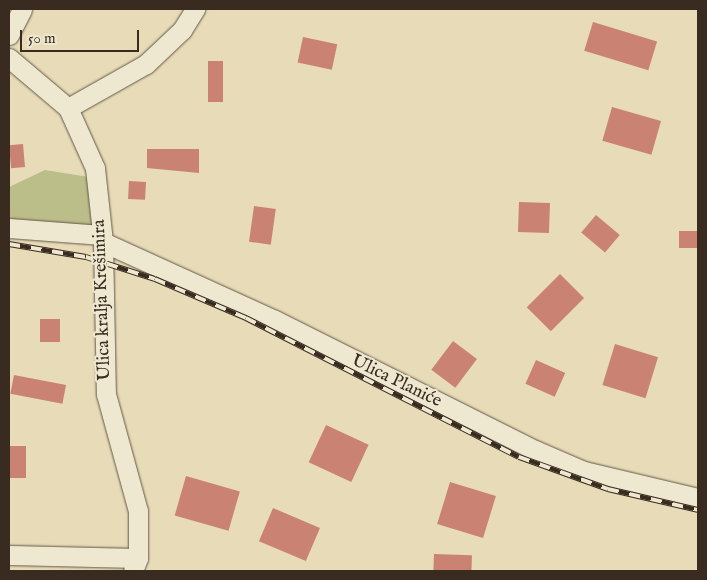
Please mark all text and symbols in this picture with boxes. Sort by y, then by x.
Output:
scale bar [22,20,141,52]
text: 50 m [28,29,56,48]
street label: Ulica kralja Krešimira [89,219,117,381]
street label: Ulica Planiće [347,351,445,413]

